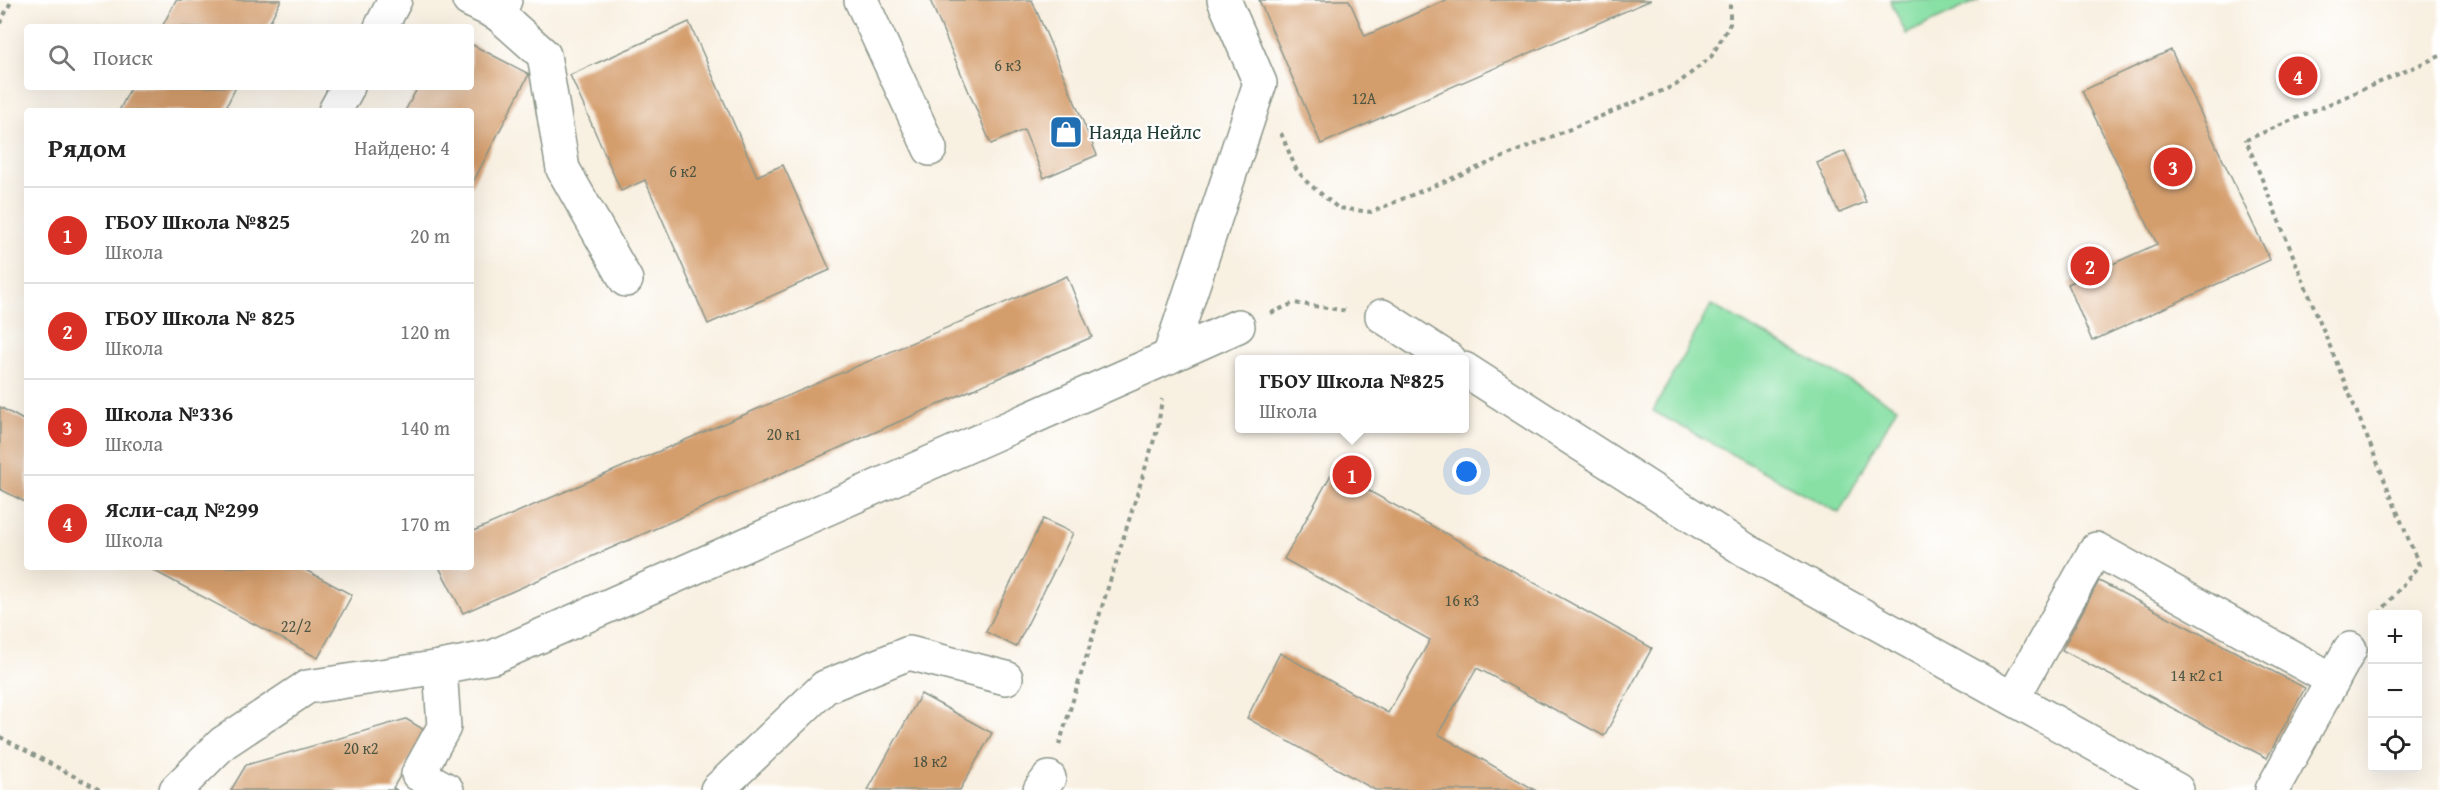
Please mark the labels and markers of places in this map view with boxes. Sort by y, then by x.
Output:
pin: 4 [2278,54,2318,98]
shop icon: Наяда Нейлс [1048,114,1084,150]
place label: Наяда Нейлс [1089,117,1201,146]
pin: 3 [2154,144,2192,190]
pin: 2 [2070,244,2110,288]
pin: 1 [1332,452,1372,498]

